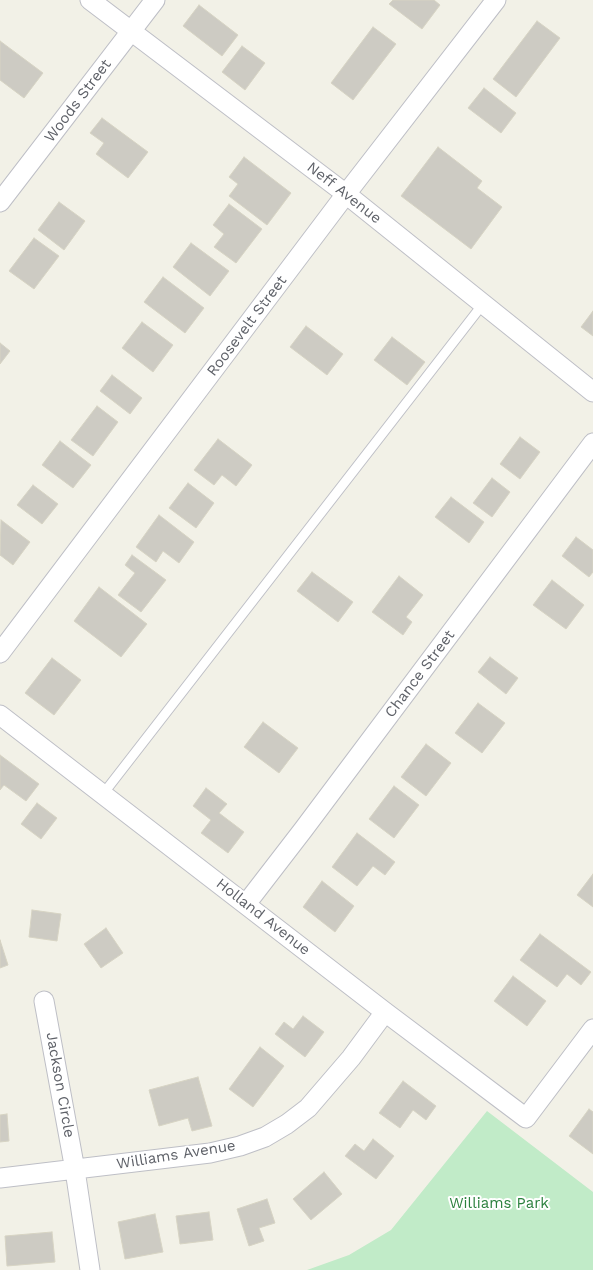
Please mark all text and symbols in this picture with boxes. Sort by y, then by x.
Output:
street label: Woods Street [41,56,115,146]
street label: Neff Avenue [303,158,385,228]
street label: Roosevelt Street [203,272,291,380]
street label: Chance Street [381,627,459,721]
street label: Holland Avenue [212,875,314,959]
street label: Jackson Circle [42,1031,78,1139]
street label: Williams Avenue [115,1137,237,1173]
park label: Williams Park [449,1195,549,1213]

